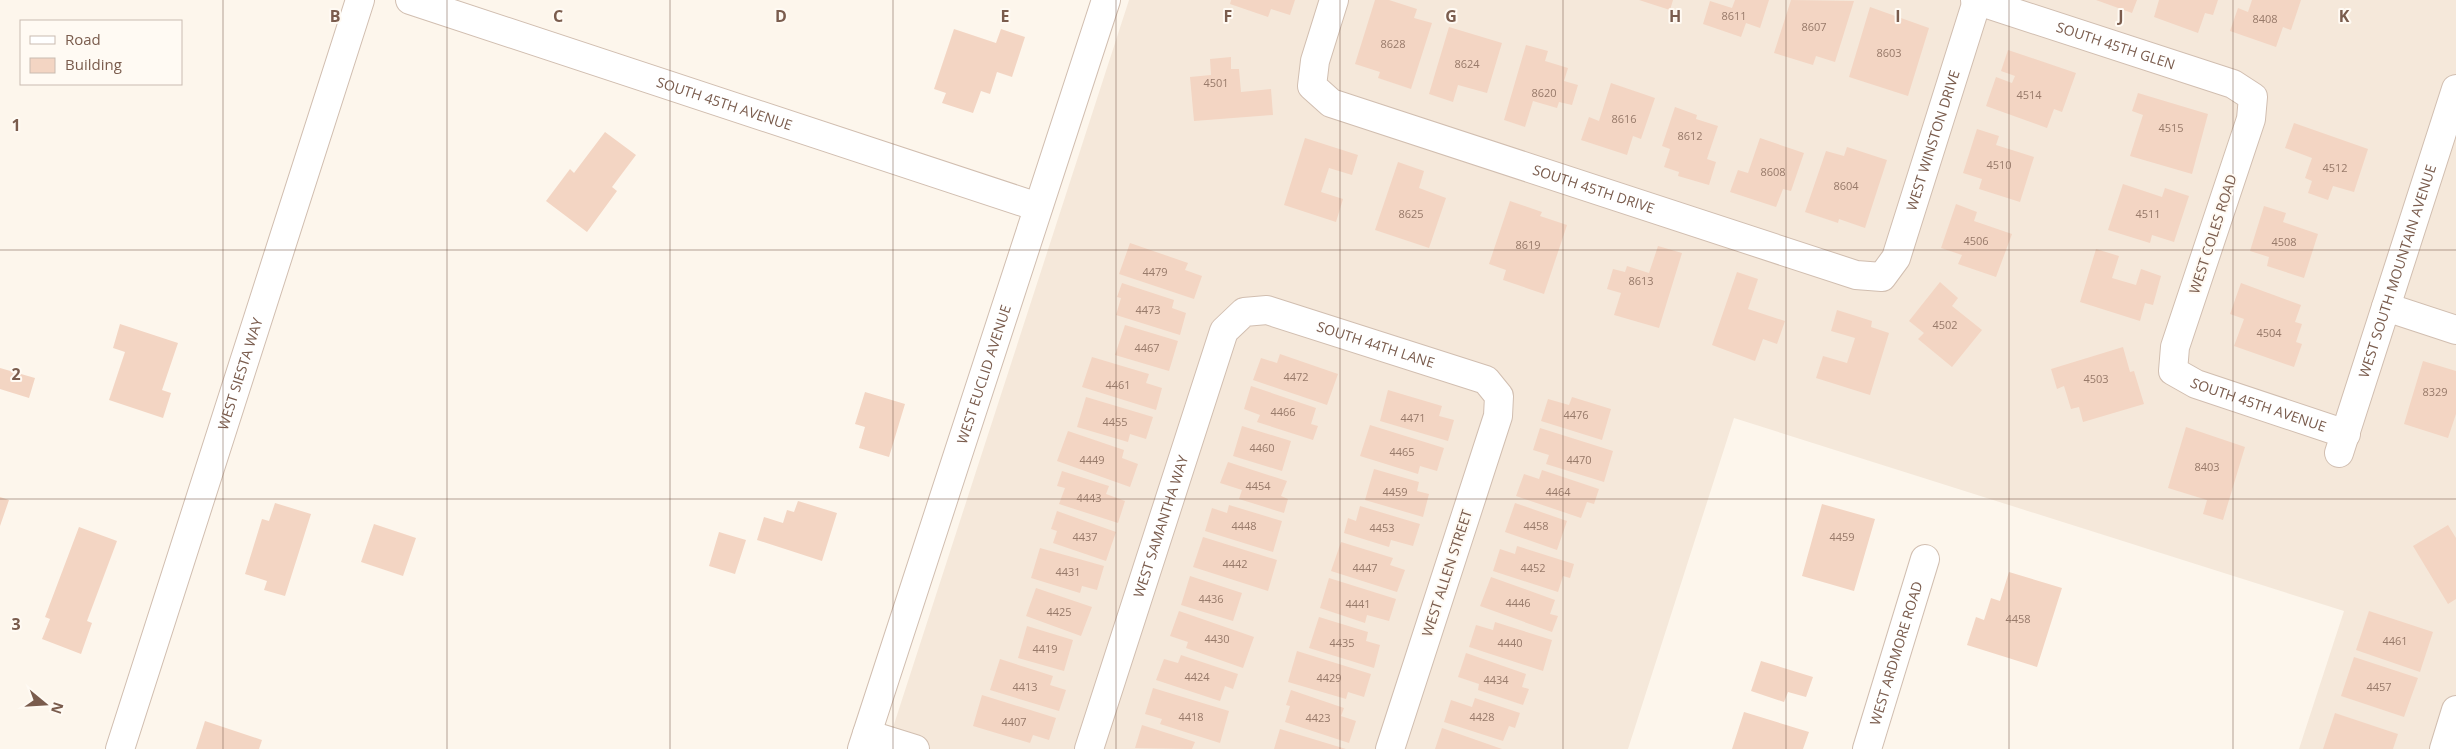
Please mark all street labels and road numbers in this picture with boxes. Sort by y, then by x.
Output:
street label: SOUTH 45TH GLEN [2054,17,2178,74]
street label: WEST WINSTON DRIVE [1902,68,1964,213]
street label: SOUTH 45TH AVENUE [654,72,795,134]
street label: SOUTH 45TH DRIVE [1531,160,1657,217]
street label: WEST SOUTH MOUNTAIN AVENUE [2354,162,2440,380]
street label: WEST COLES ROAD [2184,172,2241,296]
street label: WEST EUCLID AVENUE [952,302,1015,446]
street label: WEST SIESTA WAY [213,315,267,432]
street label: SOUTH 44TH LANE [1314,317,1437,372]
street label: SOUTH 45TH AVENUE [2187,373,2329,436]
street label: WEST SAMANTHA WAY [1129,452,1192,600]
street label: WEST ALLEN STREET [1417,507,1476,639]
street label: WEST ARDMORE ROAD [1865,579,1927,728]

